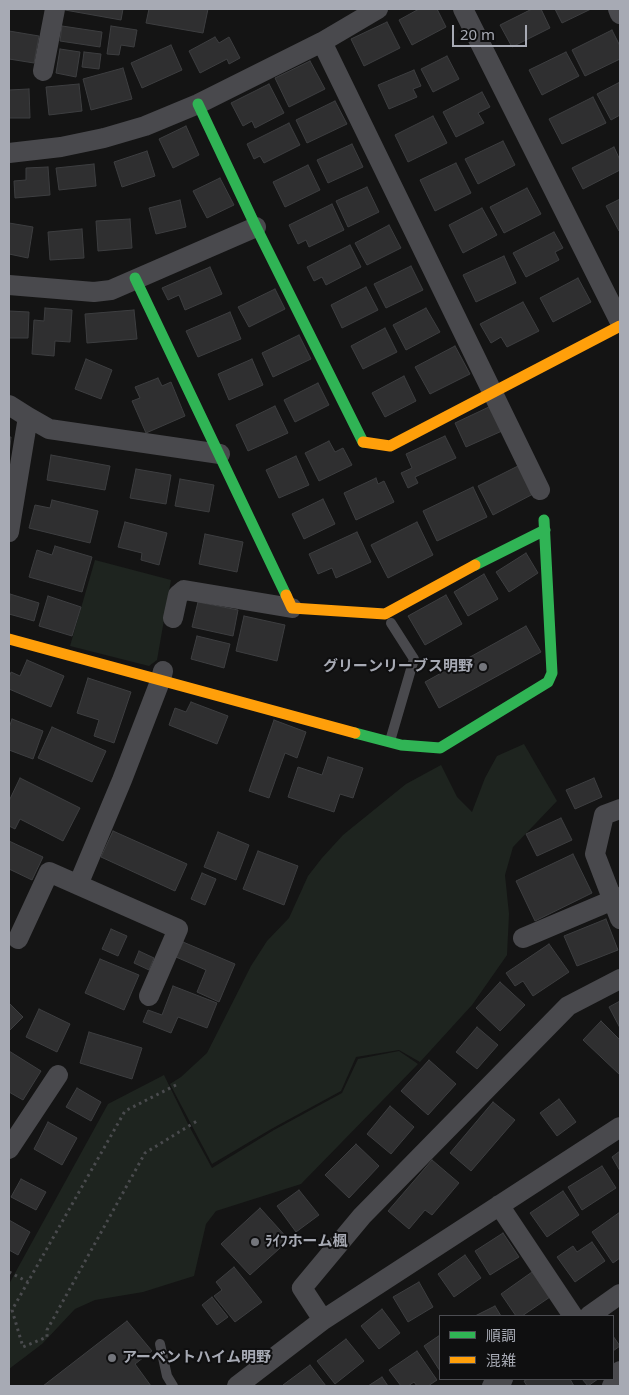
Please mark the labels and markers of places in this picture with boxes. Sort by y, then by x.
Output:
place label: グリーンリーブス明野 [323,658,473,676]
marker: グリーンリーブス明野 [477,661,489,673]
place label: ﾗｲﾌホーム楓 [265,1233,347,1251]
marker: ﾗｲﾌホーム楓 [249,1236,261,1248]
place label: アーベントハイム明野 [122,1349,271,1367]
marker: アーベントハイム明野 [106,1352,118,1364]

